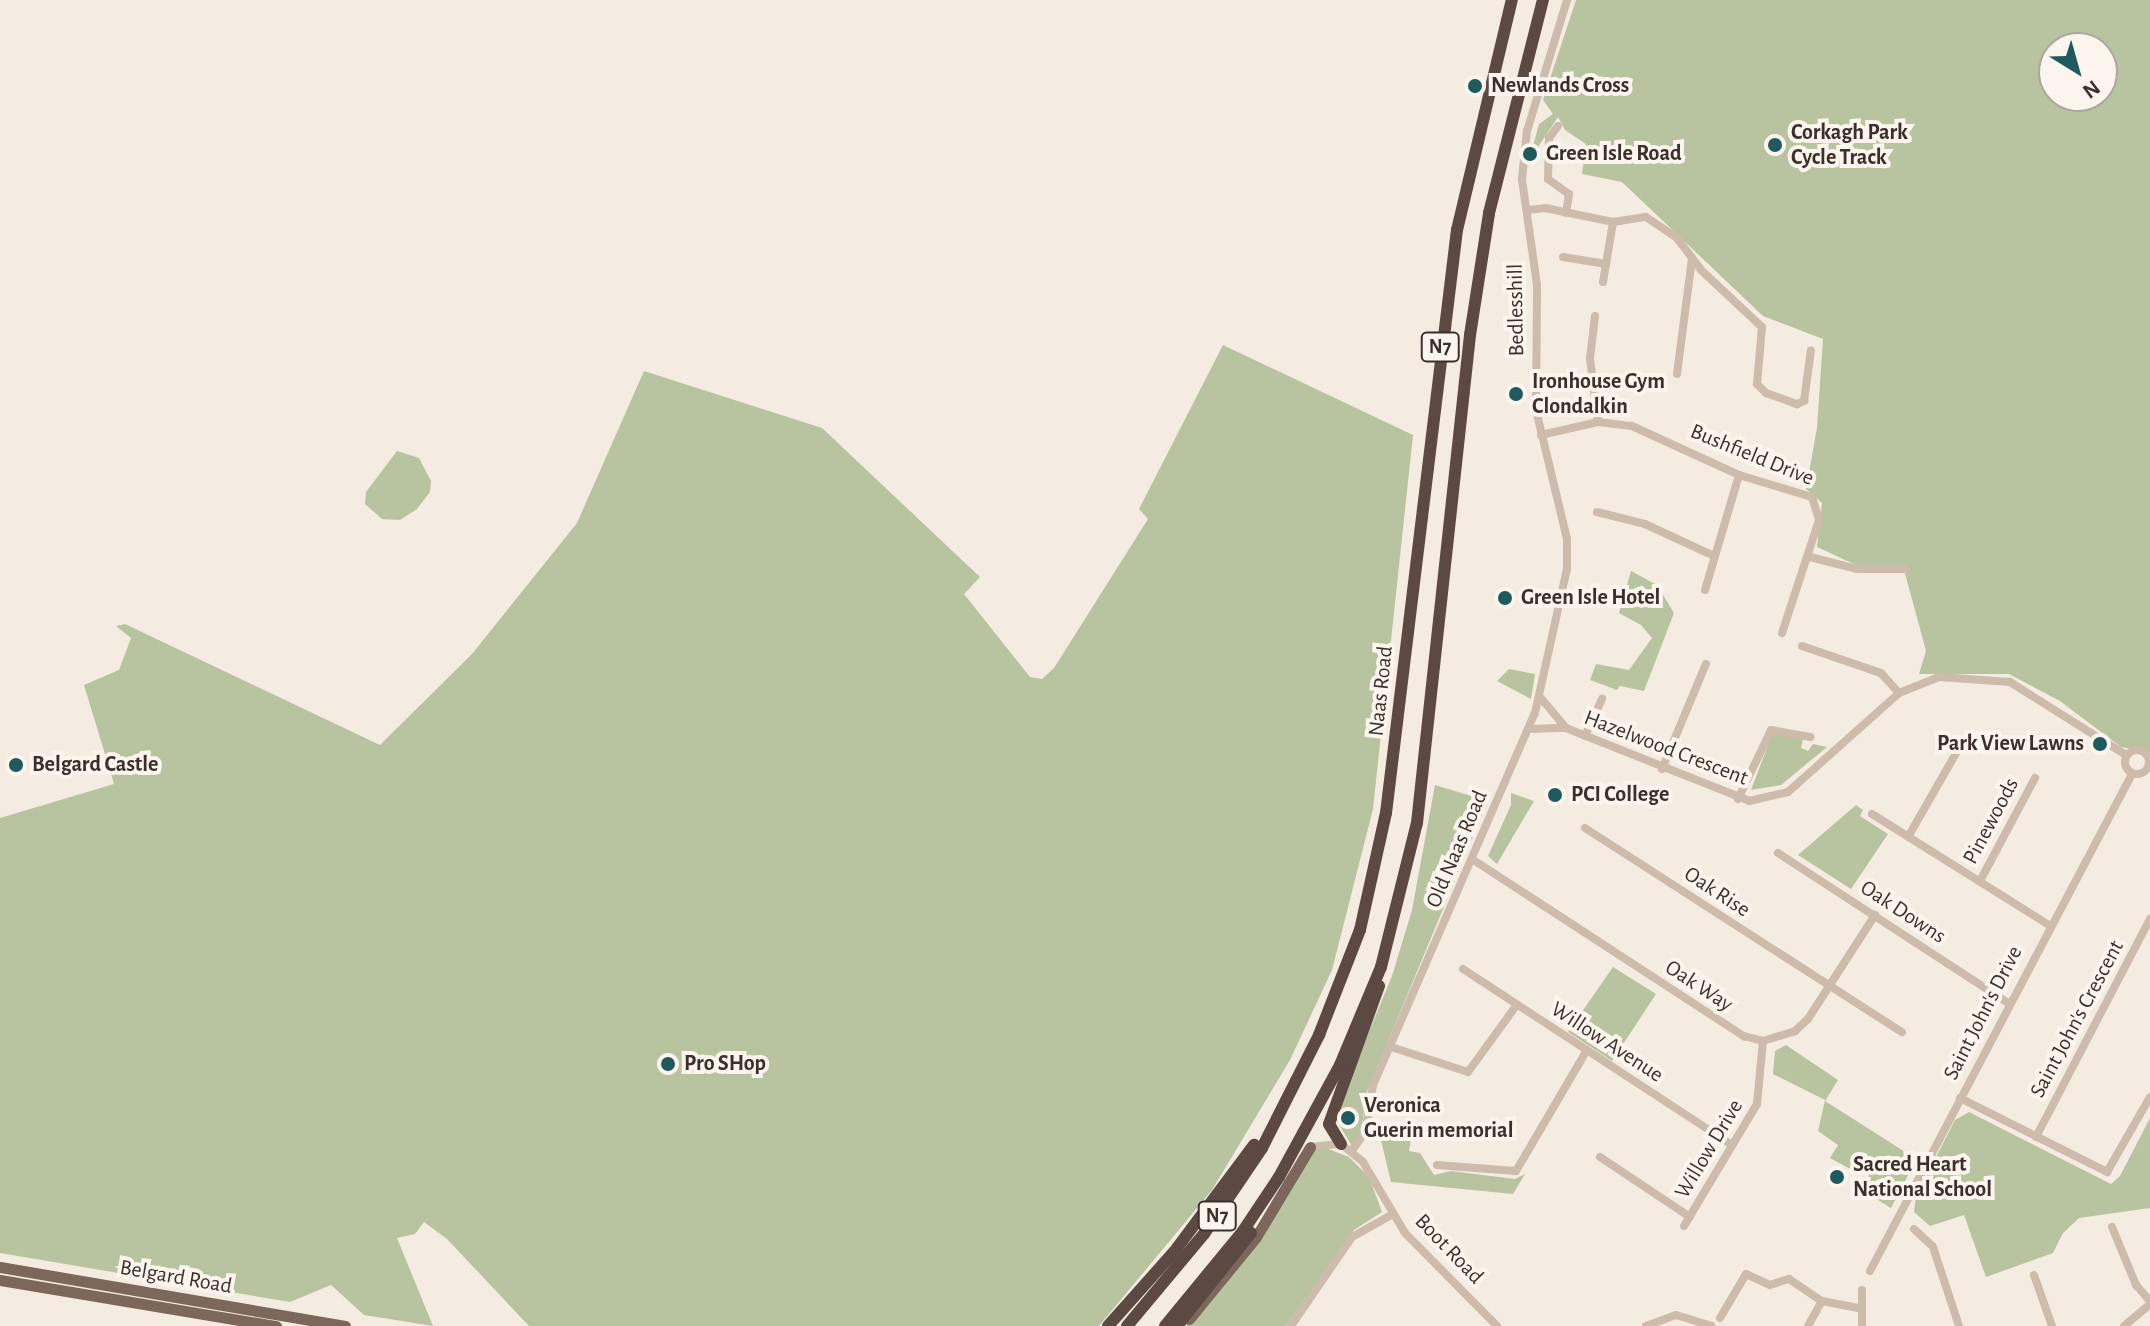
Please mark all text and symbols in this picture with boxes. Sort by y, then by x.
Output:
north arrow [2038,32,2118,112]
place label: Newlands Cross [1491,73,1629,99]
text: N [2079,76,2104,103]
marker: Newlands Cross [1466,77,1484,95]
place label: Corkagh Park Cycle Track [1791,119,1908,170]
marker: Corkagh Park Cycle Track [1766,136,1784,154]
place label: Green Isle Road [1546,141,1682,167]
marker: Green Isle Road [1521,145,1539,163]
street label: Bedlesshill [1502,263,1530,357]
road number: N7 [1420,331,1460,363]
place label: Ironhouse Gym Clondalkin [1532,368,1665,420]
marker: Ironhouse Gym Clondalkin [1507,385,1525,403]
street label: Bushfield Drive [1686,418,1818,492]
place label: Green Isle Hotel [1521,585,1660,611]
marker: Green Isle Hotel [1496,589,1514,607]
street label: Naas Road [1363,645,1399,737]
street label: Hazelwood Crescent [1580,705,1752,791]
place label: Park View Lawns [1937,731,2084,757]
marker: Park View Lawns [2091,735,2109,753]
place label: Belgard Castle [32,752,158,778]
marker: Belgard Castle [7,756,25,774]
street label: Pinewoods [1957,773,2025,869]
place label: PCI College [1571,782,1669,808]
street label: Old Naas Road [1420,786,1494,912]
marker: PCI College [1546,786,1564,804]
street label: Oak Rise [1679,861,1755,923]
street label: Oak Downs [1855,875,1951,949]
street label: Saint John's Crescent [2024,936,2130,1102]
street label: Saint John's Drive [1938,942,2028,1084]
street label: Oak Way [1660,954,1738,1018]
street label: Willow Avenue [1546,996,1668,1088]
place label: Pro SHop [684,1051,766,1077]
marker: Pro SHop [659,1055,677,1073]
place label: Veronica Guerin memorial [1364,1092,1513,1144]
street label: Willow Drive [1669,1095,1749,1203]
marker: Veronica Guerin memorial [1339,1109,1357,1127]
place label: Sacred Heart National School [1853,1151,1992,1202]
marker: Sacred Heart National School [1828,1168,1846,1186]
road number: N7 [1197,1200,1237,1232]
street label: Boot Road [1409,1208,1489,1290]
street label: Belgard Road [118,1254,234,1300]

